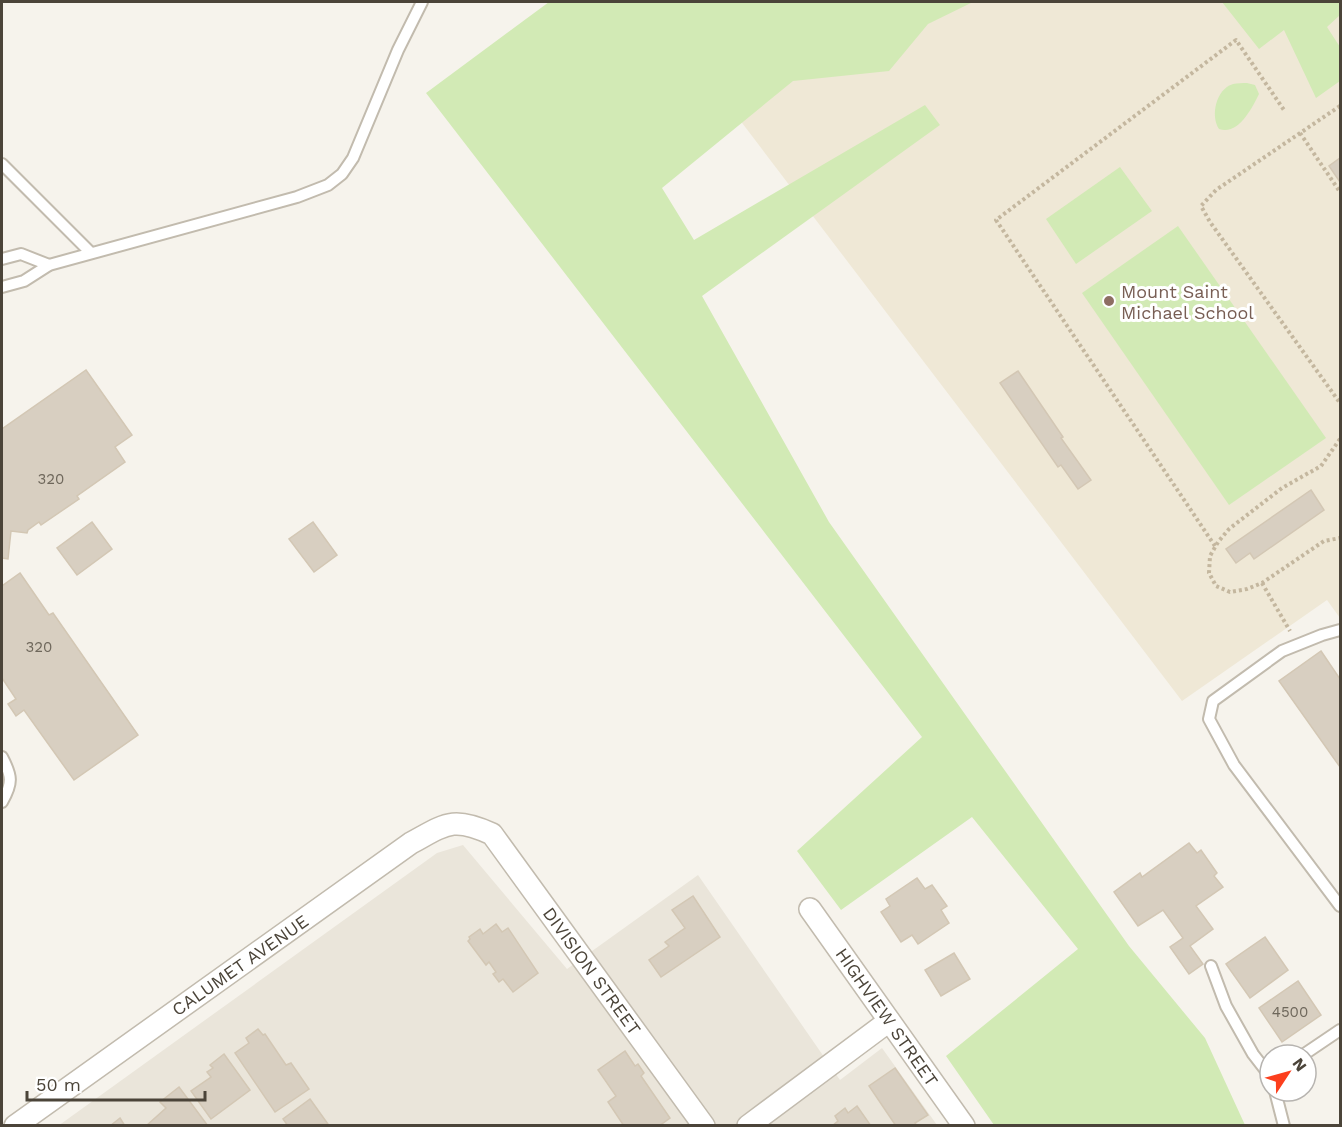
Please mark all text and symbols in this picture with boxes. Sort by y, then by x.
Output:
place label: Mount Saint Michael School [1121,281,1254,323]
marker: Mount Saint Michael School [1102,294,1116,308]
house number: 320 [38,470,64,488]
house number: 320 [26,638,52,656]
street label: DIVISION STREET [539,903,645,1039]
street label: CALUMET AVENUE [168,910,312,1020]
street label: HIGHVIEW STREET [831,944,943,1090]
house number: 4500 [1272,1003,1308,1021]
north arrow [1258,1043,1318,1103]
text: N [1289,1054,1311,1075]
scale bar [27,1064,206,1102]
text: 50 m [36,1074,81,1095]

